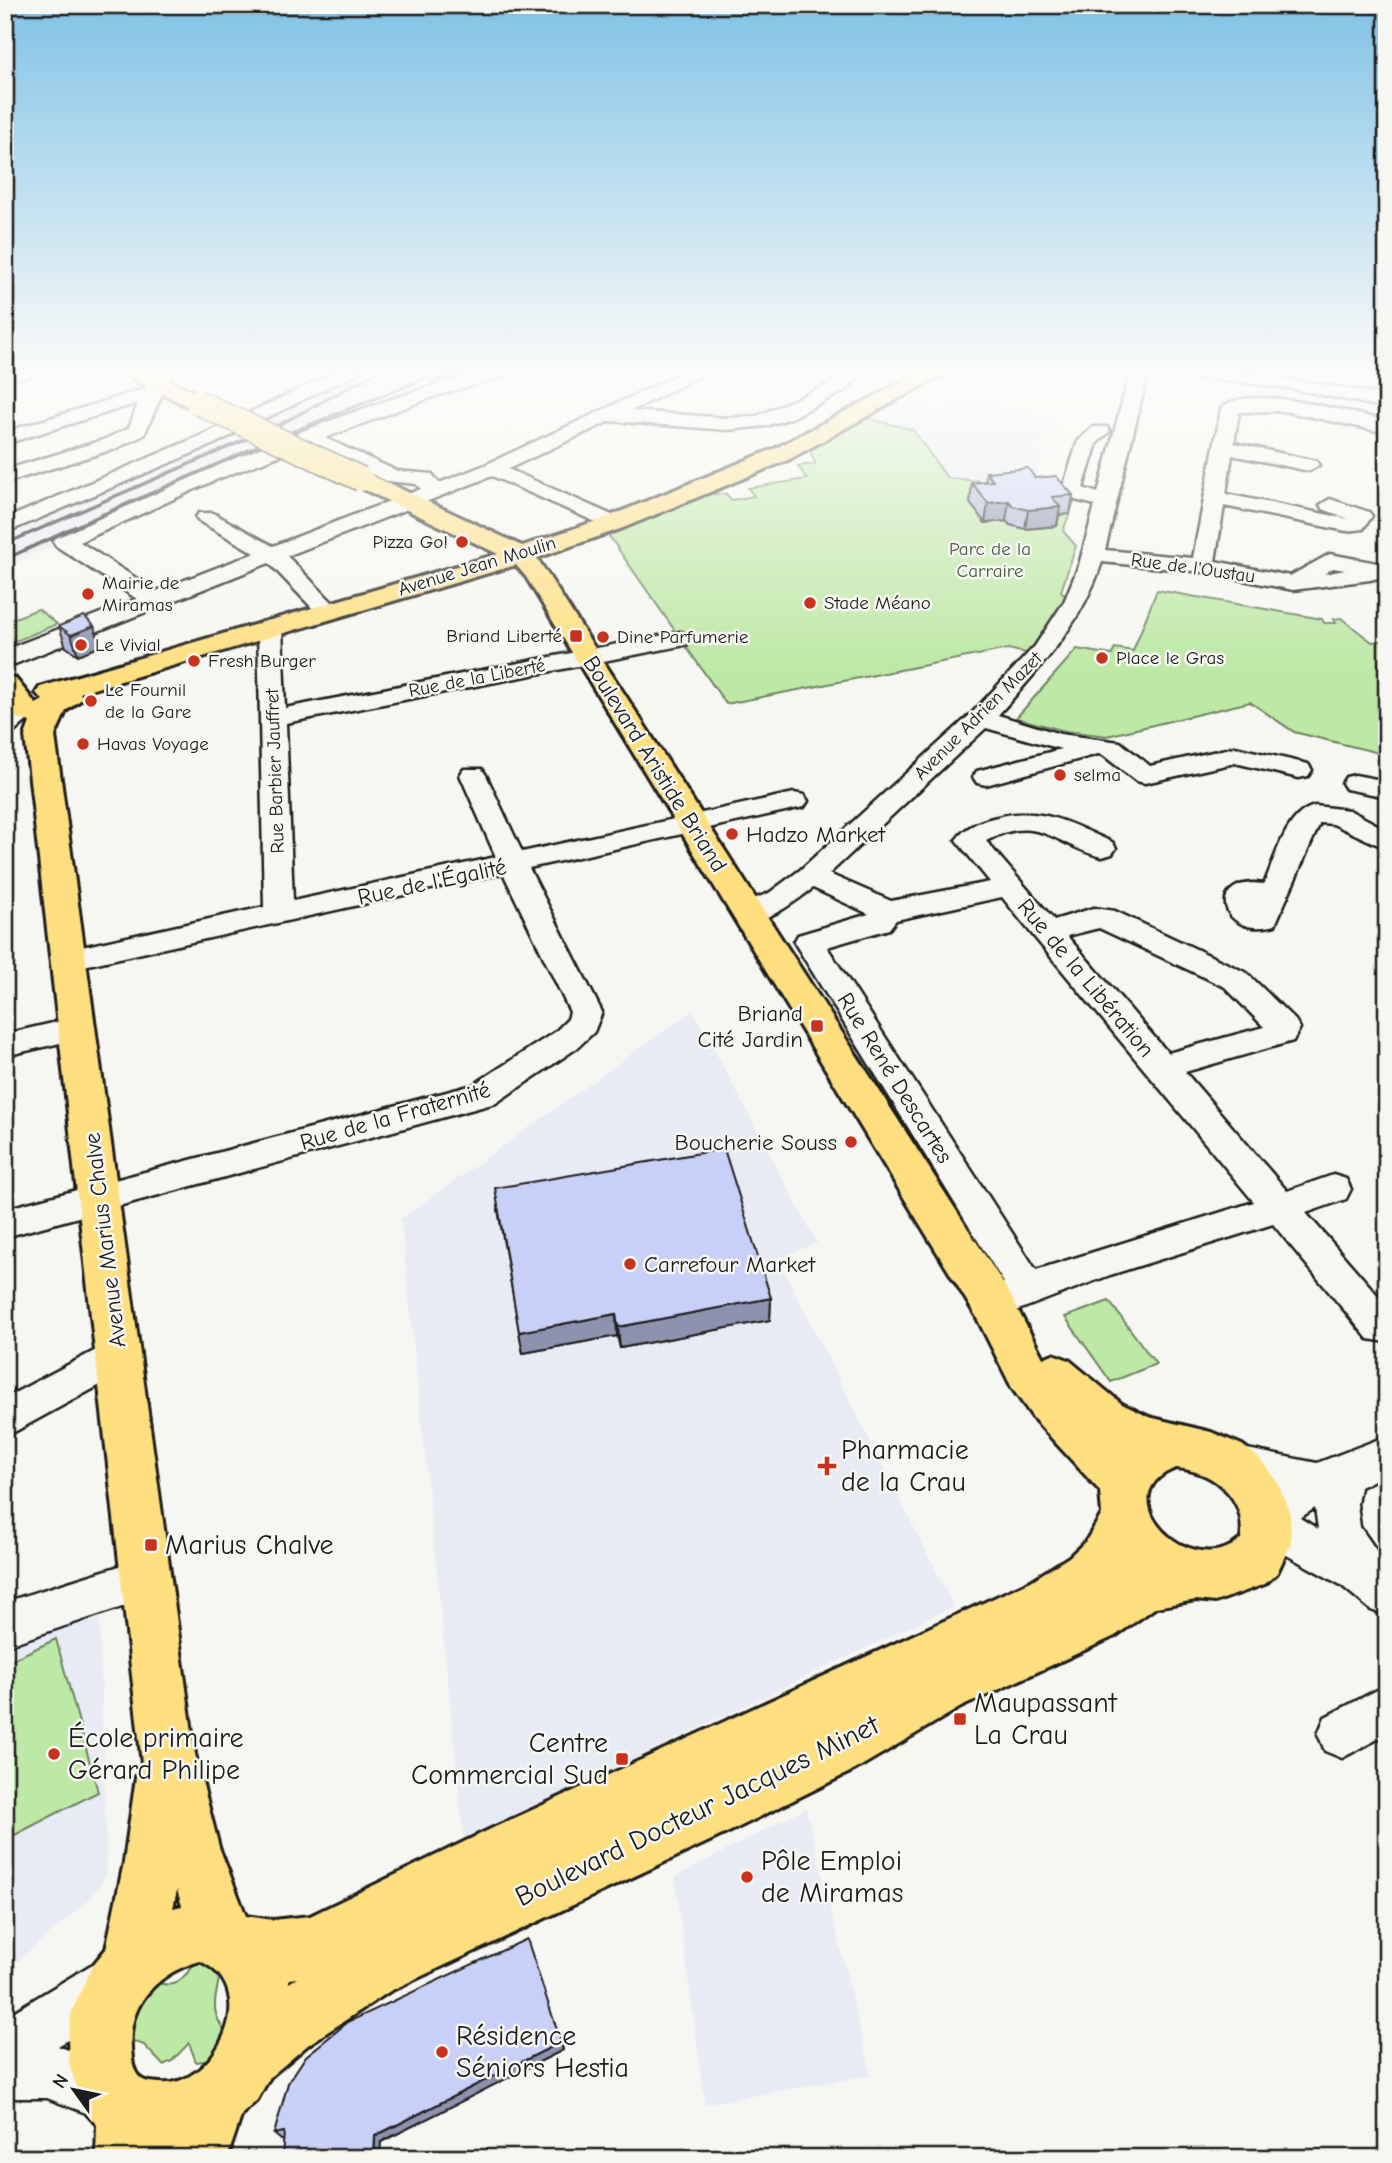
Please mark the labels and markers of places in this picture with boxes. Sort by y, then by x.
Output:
place label: Pizza Go! [373,531,448,553]
marker: Pizza Go! [454,534,470,550]
place label: Mairie de Miramas [102,572,179,616]
marker: Mairie de Miramas [80,586,96,602]
place label: Stade Méano [824,592,931,614]
marker: Stade Méano [802,595,818,611]
place label: Briand Liberté [446,625,562,647]
place label: Dine Parfumerie [617,626,748,648]
marker: Briand Liberté [568,628,584,644]
marker: Dine Parfumerie [595,629,611,645]
place label: Le Vivial [95,634,161,656]
marker: Le Vivial [73,637,89,653]
place label: Place le Gras [1116,647,1224,669]
place label: Fresh Burger [208,650,316,672]
marker: Place le Gras [1094,650,1110,666]
marker: Fresh Burger [186,653,202,669]
place label: Le Fournil de la Gare [105,679,191,723]
marker: Le Fournil de la Gare [83,693,99,709]
place label: Havas Voyage [97,733,209,755]
marker: Havas Voyage [75,736,91,752]
place label: selma [1074,764,1121,786]
marker: selma [1052,767,1068,783]
place label: Hadzo Market [746,821,886,848]
marker: Hadzo Market [724,826,740,842]
place label: Briand Cité Jardin [698,1000,803,1053]
marker: Briand Cité Jardin [809,1018,825,1034]
place label: Boucherie Souss [675,1129,837,1156]
marker: Boucherie Souss [843,1134,859,1150]
place label: Carrefour Market [644,1251,817,1278]
marker: Carrefour Market [622,1256,638,1272]
place label: Pharmacie de la Crau [841,1434,969,1498]
marker: Pharmacie de la Crau [819,1458,835,1474]
place label: Marius Chalve [165,1529,334,1561]
marker: Marius Chalve [143,1537,159,1553]
place label: Maupassant La Crau [974,1687,1118,1751]
marker: Maupassant La Crau [952,1711,968,1727]
place label: École primaire Gérard Philipe [68,1721,244,1786]
place label: Centre Commercial Sud [411,1727,608,1791]
marker: École primaire Gérard Philipe [46,1746,62,1762]
marker: Centre Commercial Sud [614,1751,630,1767]
place label: Pôle Emploi de Miramas [761,1845,903,1909]
marker: Pôle Emploi de Miramas [739,1869,755,1885]
place label: Résidence Séniors Hestia [456,2020,629,2084]
marker: Résidence Séniors Hestia [434,2044,450,2060]

